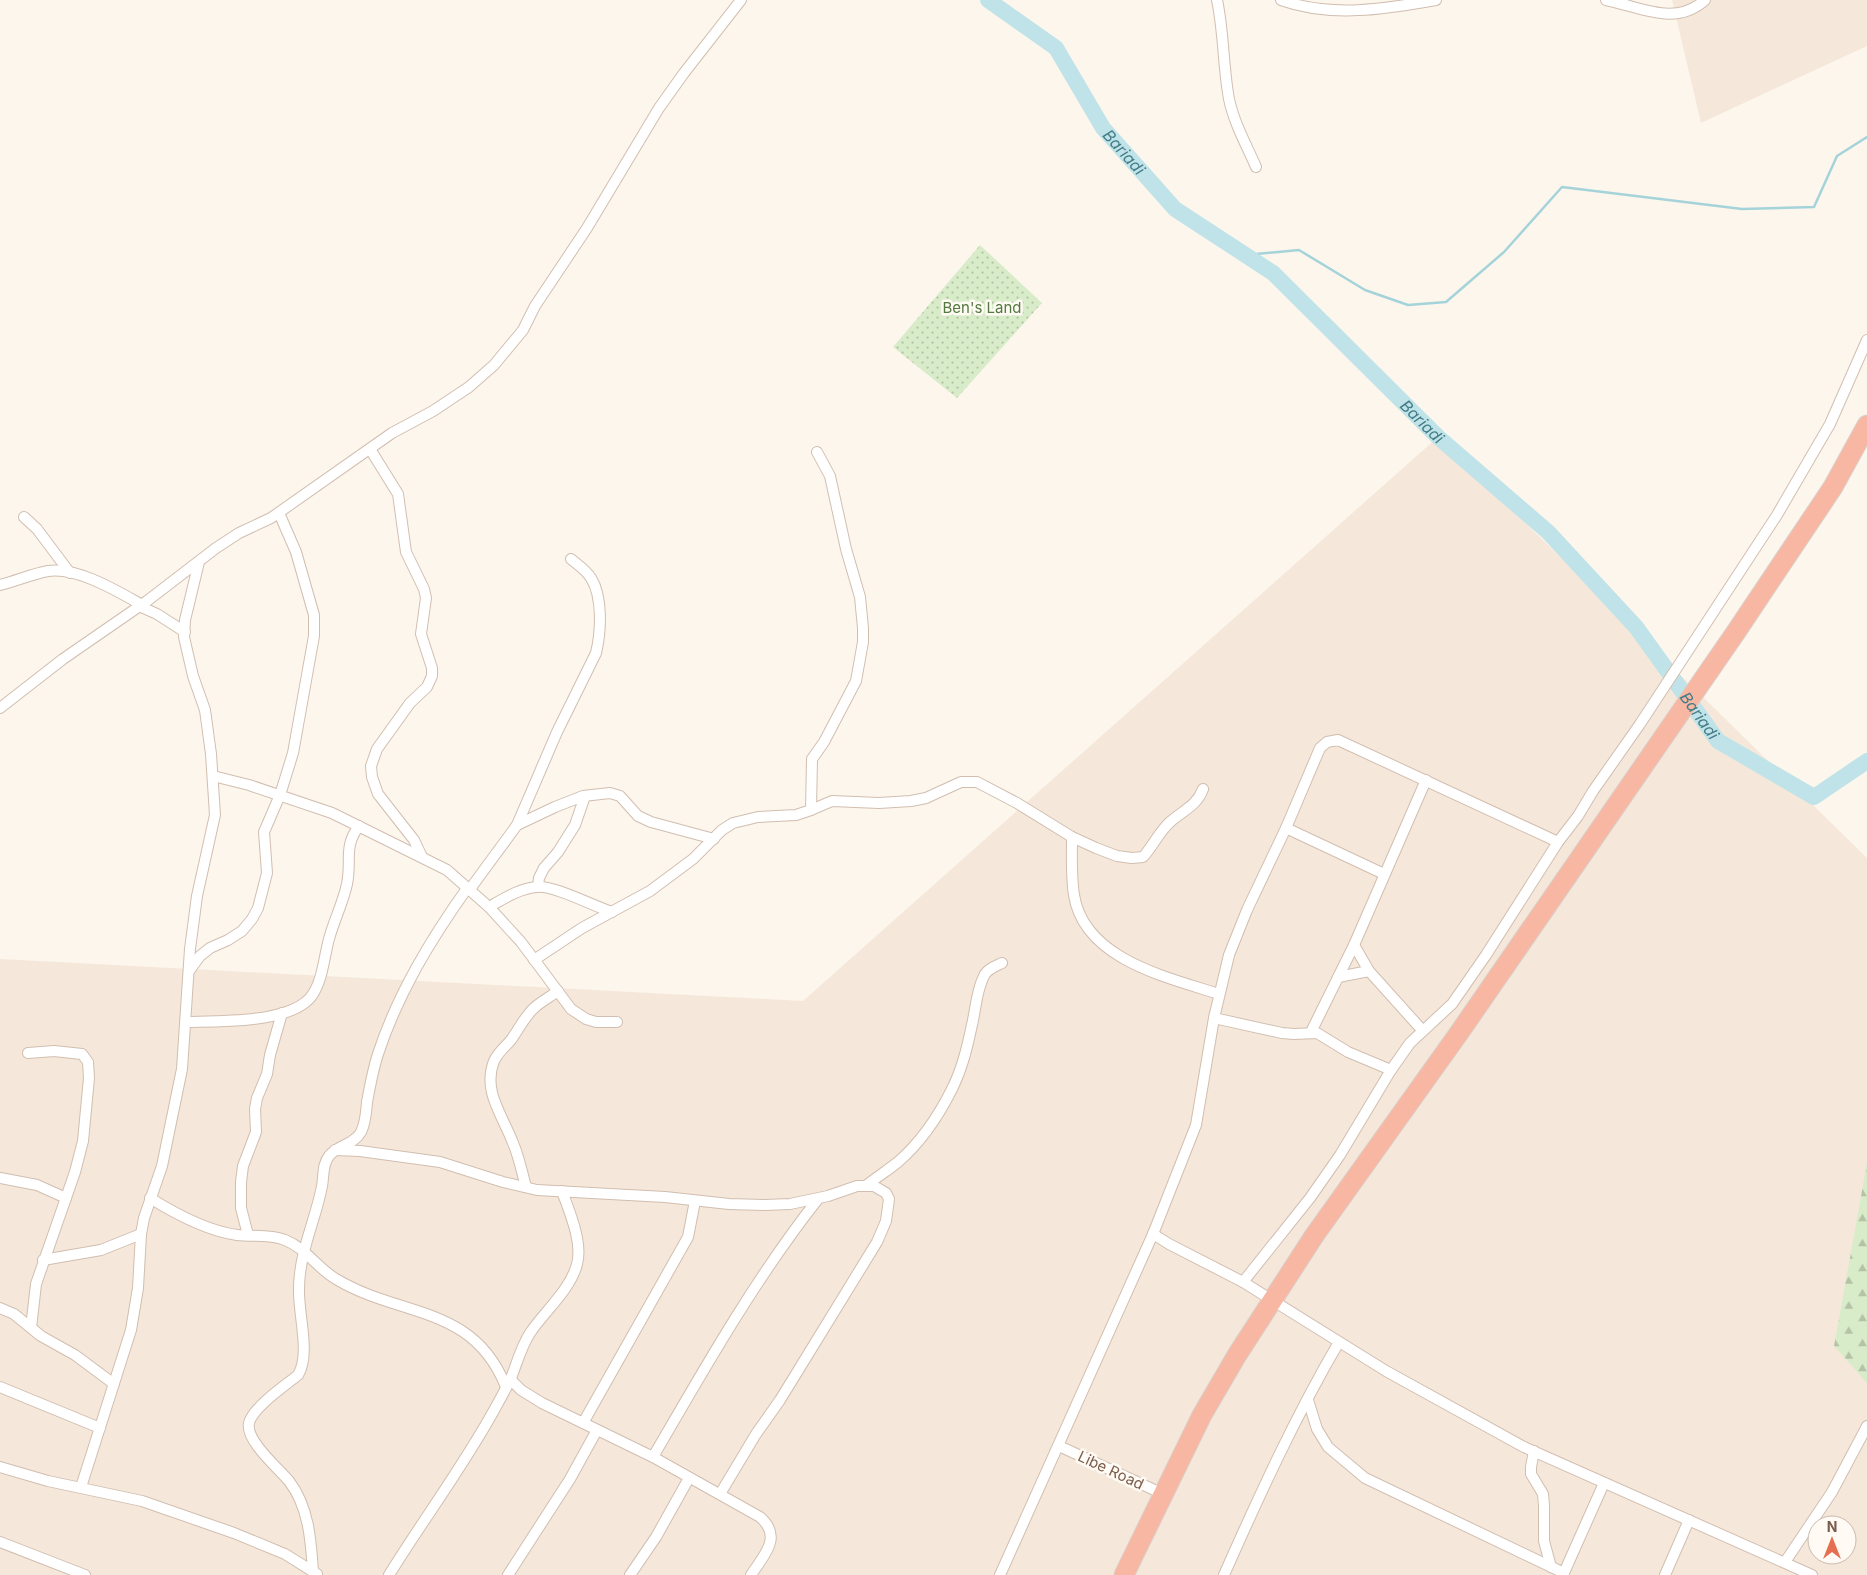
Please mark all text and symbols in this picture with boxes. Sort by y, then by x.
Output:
water label: Bariadi [1099,125,1150,180]
park label: Ben's Land [942,298,1022,317]
water label: Bariadi [1396,395,1449,449]
water label: Bariadi [1676,688,1724,744]
street label: Libe Road [1075,1447,1147,1493]
north arrow [1807,1515,1857,1565]
text: N [1827,1518,1837,1535]

